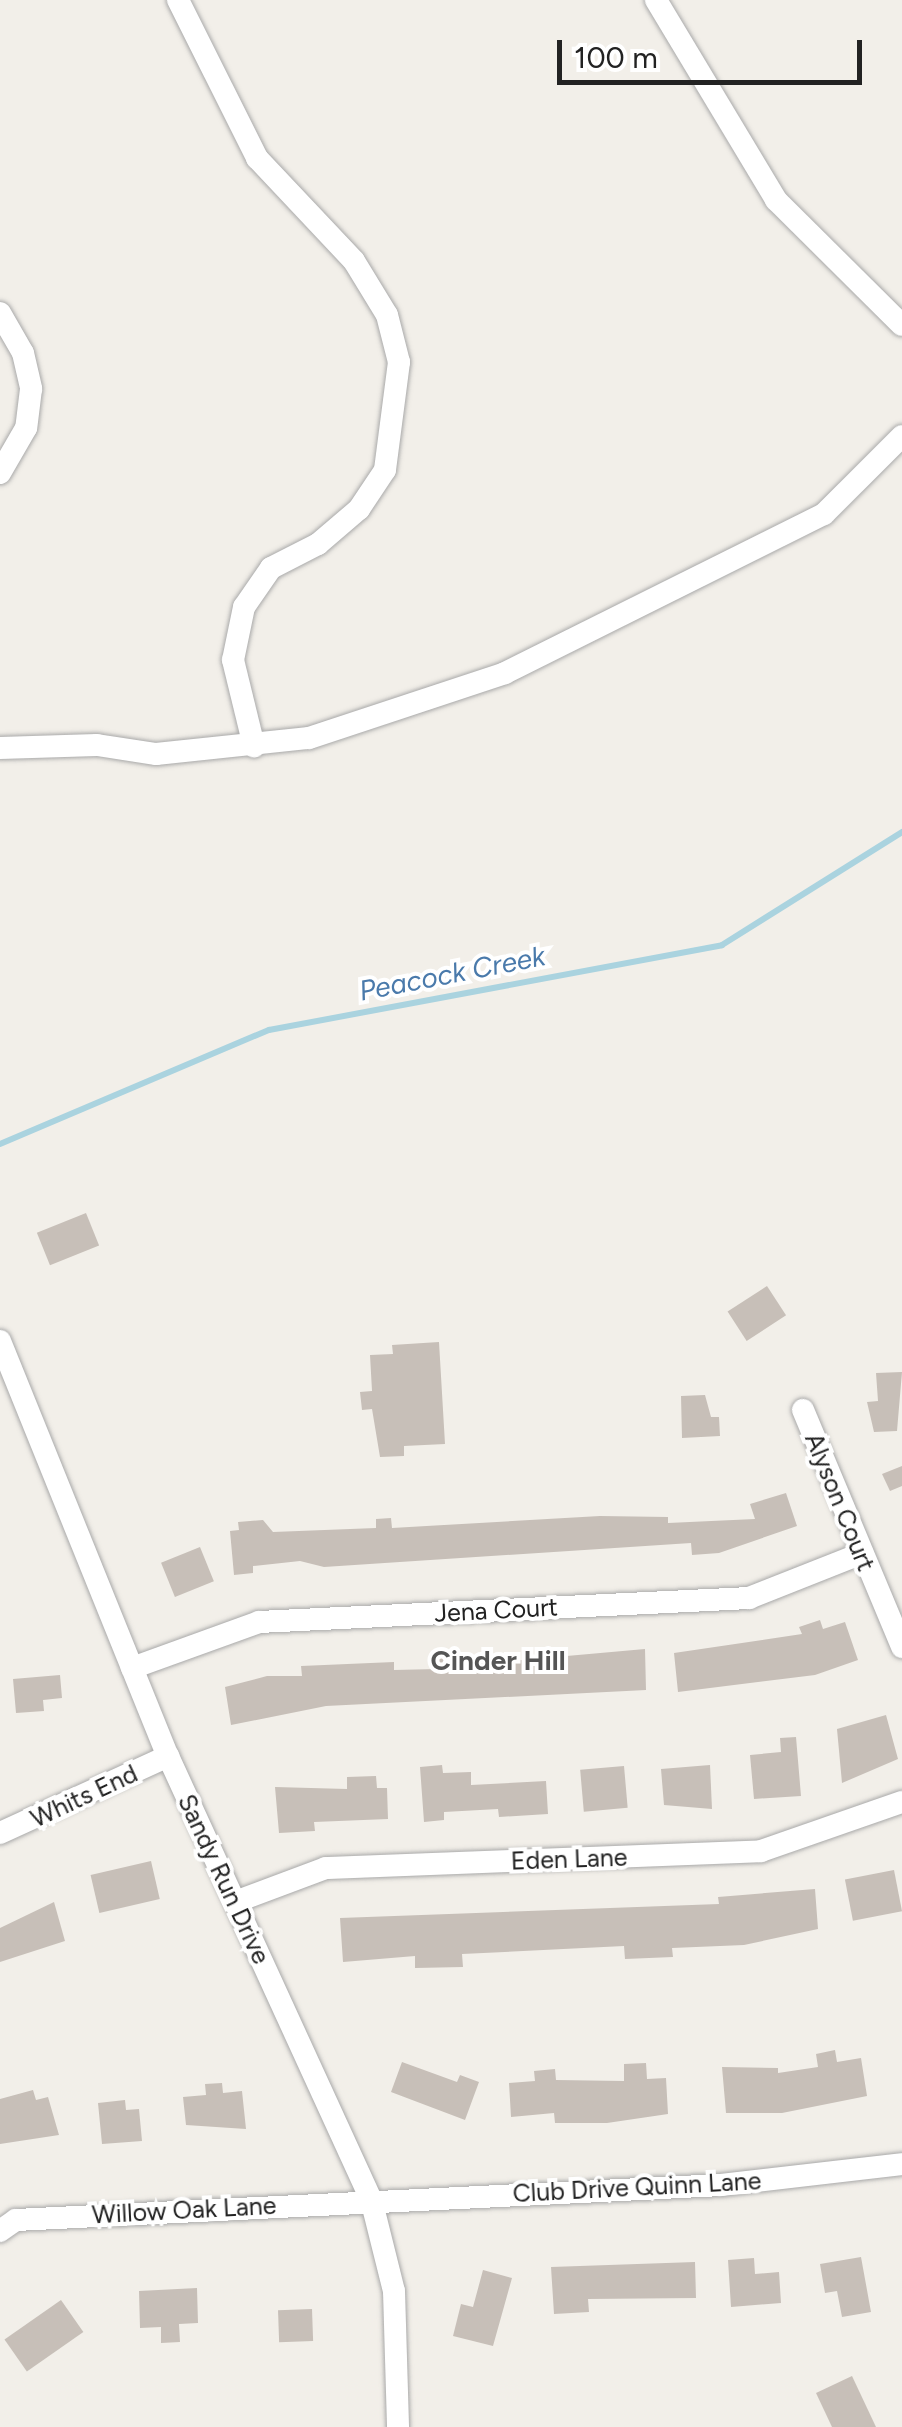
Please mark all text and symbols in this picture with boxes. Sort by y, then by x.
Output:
scale bar [562,20,867,82]
text: 100 m [574,39,658,76]
water label: Peacock Creek [356,938,548,1008]
street label: Alyson Court [799,1429,881,1575]
street label: Jena Court [433,1592,559,1628]
district label: Cinder Hill [430,1643,566,1677]
street label: Whits End [26,1758,142,1834]
street label: Sandy Run Drive [172,1789,276,1969]
street label: Eden Lane [510,1842,628,1876]
street label: Club Drive Quinn Lane [512,2166,762,2208]
street label: Willow Oak Lane [91,2190,277,2230]

